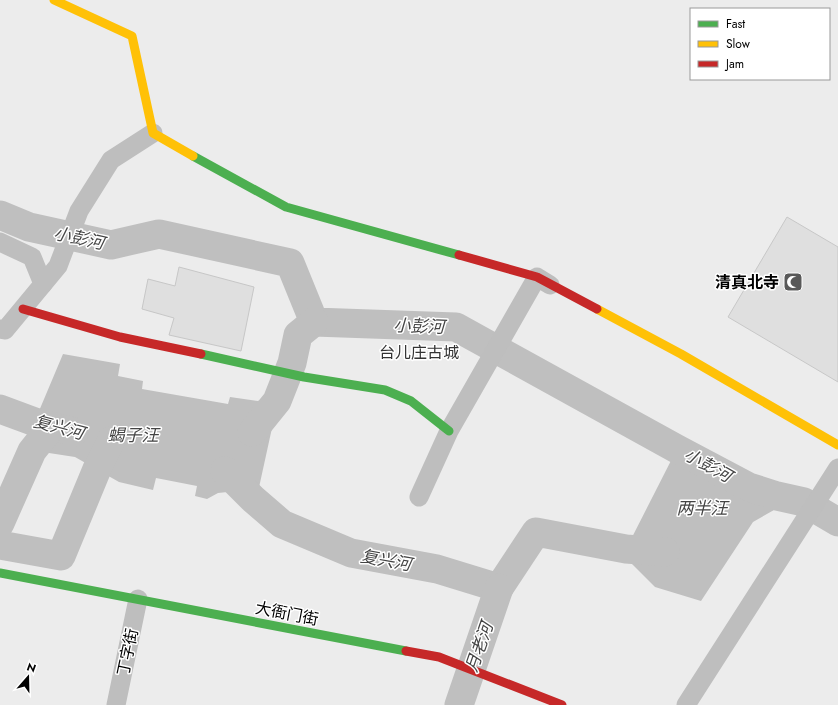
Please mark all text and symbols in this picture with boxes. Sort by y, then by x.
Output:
legend [690,8,830,80]
text: Fast [726,15,745,33]
text: Slow [726,35,751,53]
text: Jam [724,55,744,73]
water label: 小彭河 [52,221,109,256]
place label: 清真北寺 [715,271,779,294]
mosque icon: 清真北寺 [782,271,804,293]
water label: 小彭河 [393,313,448,339]
park label: 台儿庄古城 [379,341,459,364]
water label: 复兴河 [31,409,90,446]
water label: 蝎子汪 [108,423,161,447]
water label: 小彭河 [680,442,739,489]
water label: 两半汪 [677,496,730,520]
water label: 复兴河 [359,544,416,577]
street label: 大衙门街 [253,596,321,631]
water label: 月老河 [459,616,500,675]
street label: 丁字街 [111,626,144,678]
north arrow [8,657,48,697]
text: N [25,659,38,677]

